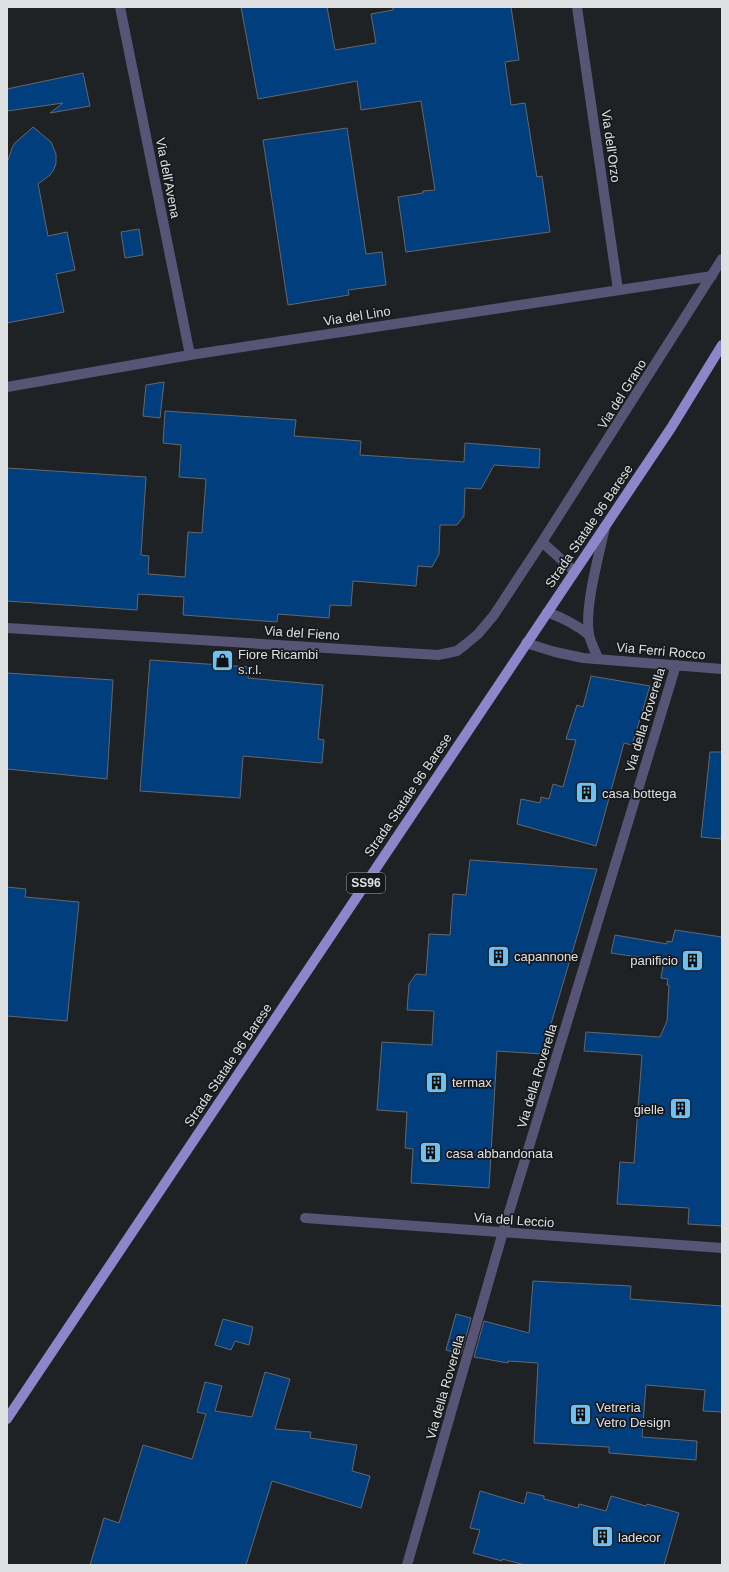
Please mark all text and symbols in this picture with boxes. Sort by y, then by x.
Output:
street label: Via dell'Orzo [598,109,624,183]
street label: Via dell'Avena [153,137,183,220]
street label: Via del Lino [322,303,392,329]
street label: Via del Grano [595,356,649,432]
street label: Strada Statale 96 Barese [542,462,636,590]
street label: Via del Fieno [264,623,340,643]
street label: Via Ferri Rocco [616,640,706,662]
place label: Fiore Ricambi s.r.l. [238,647,318,677]
shop icon: Fiore Ricambi s.r.l. [210,648,236,674]
street label: Via della Roverella [622,665,668,774]
street label: Strada Statale 96 Barese [361,731,455,859]
building icon: casa bottega [573,780,599,806]
place label: casa bottega [602,786,677,801]
road number: SS96 [347,873,385,893]
building icon: capannone [486,943,512,969]
building icon: panificio [680,947,706,973]
place label: capannone [514,949,578,964]
place label: panificio [630,953,678,968]
street label: Strada Statale 96 Barese [181,1001,275,1129]
street label: Via della Roverella [514,1021,560,1130]
building icon: termax [424,1069,450,1095]
place label: termax [452,1075,492,1090]
building icon: gielle [667,1096,693,1122]
place label: gielle [634,1102,664,1117]
building icon: casa abbandonata [417,1140,443,1166]
place label: casa abbandonata [446,1146,554,1161]
street label: Via del Leccio [473,1210,555,1230]
street label: Via della Roverella [423,1332,467,1441]
place label: Vetreria Vetro Design [596,1400,670,1430]
building icon: Vetreria Vetro Design [568,1401,594,1427]
building icon: ladecor [590,1524,616,1550]
place label: ladecor [618,1530,661,1545]

